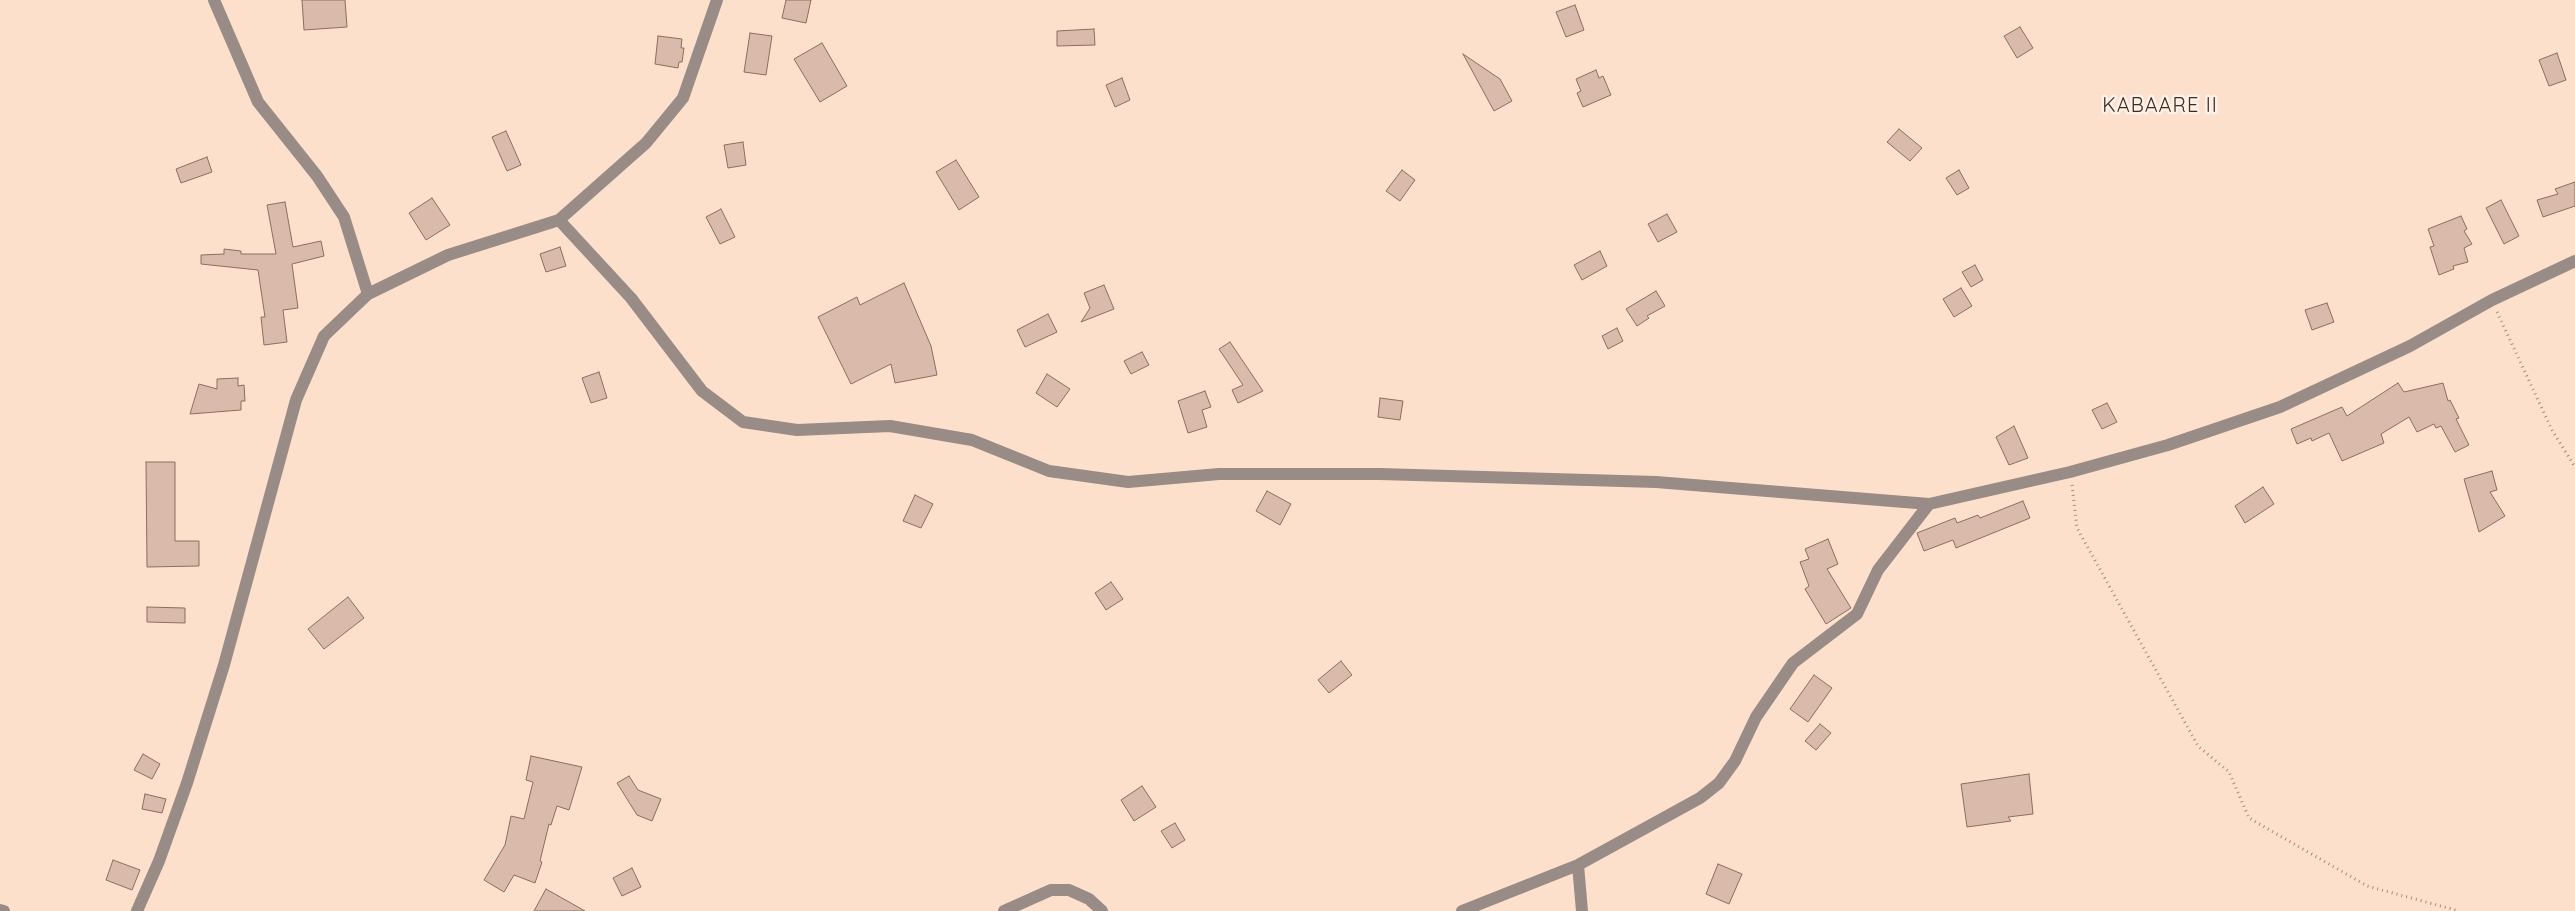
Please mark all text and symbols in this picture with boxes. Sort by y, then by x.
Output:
district label: KABAARE II [2101,94,2219,118]

